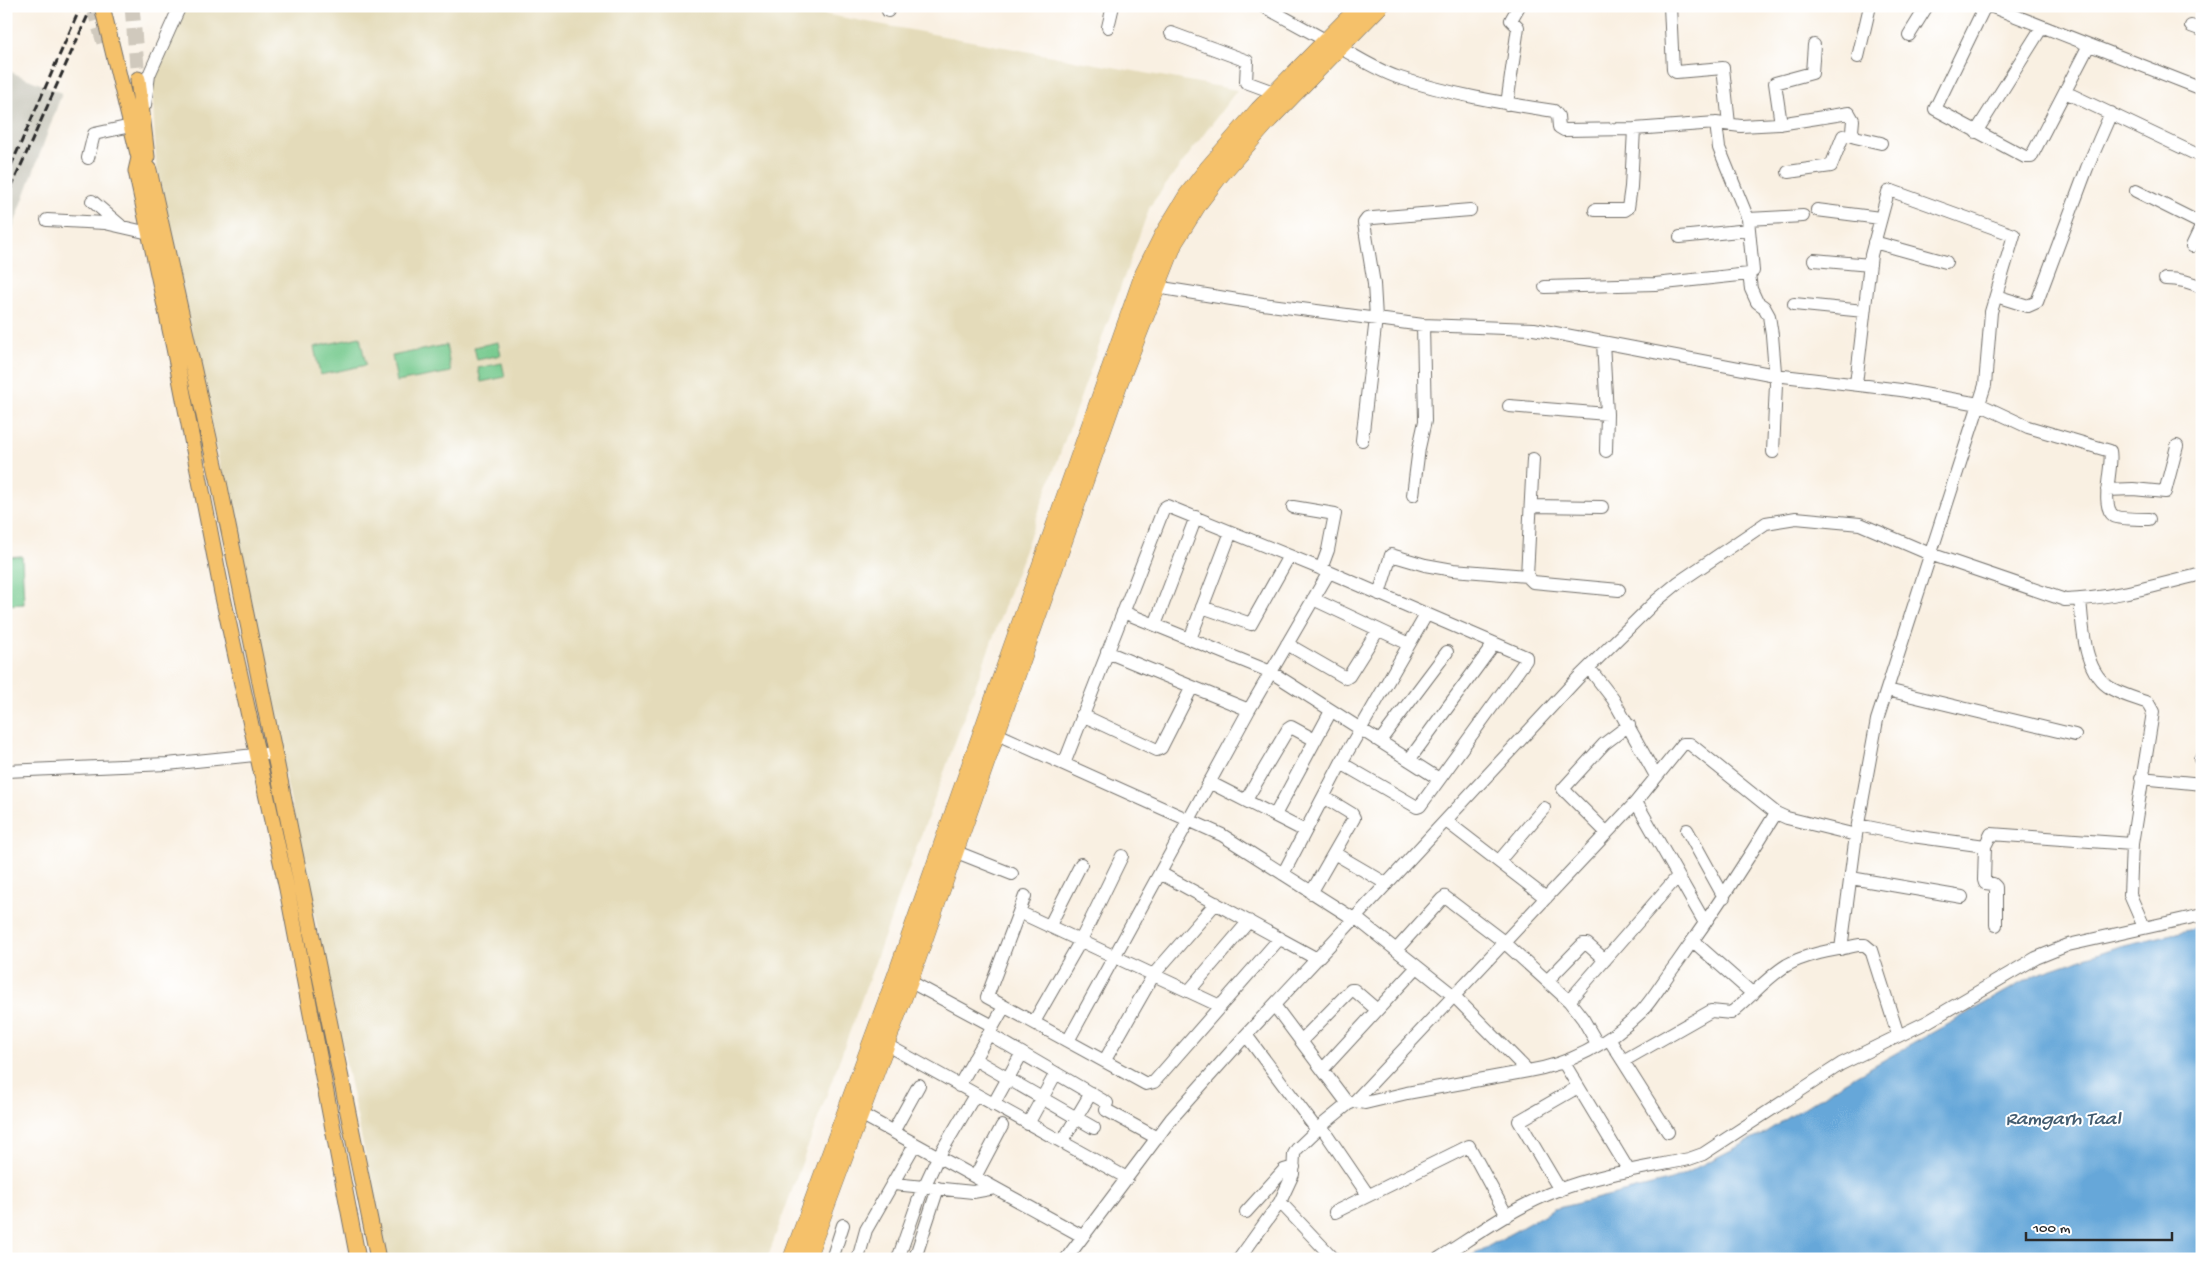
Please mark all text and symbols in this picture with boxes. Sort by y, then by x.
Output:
water label: Ramgarh Taal [2005,1109,2122,1132]
scale bar [2026,1210,2172,1242]
text: 100 m [2032,1220,2071,1238]

